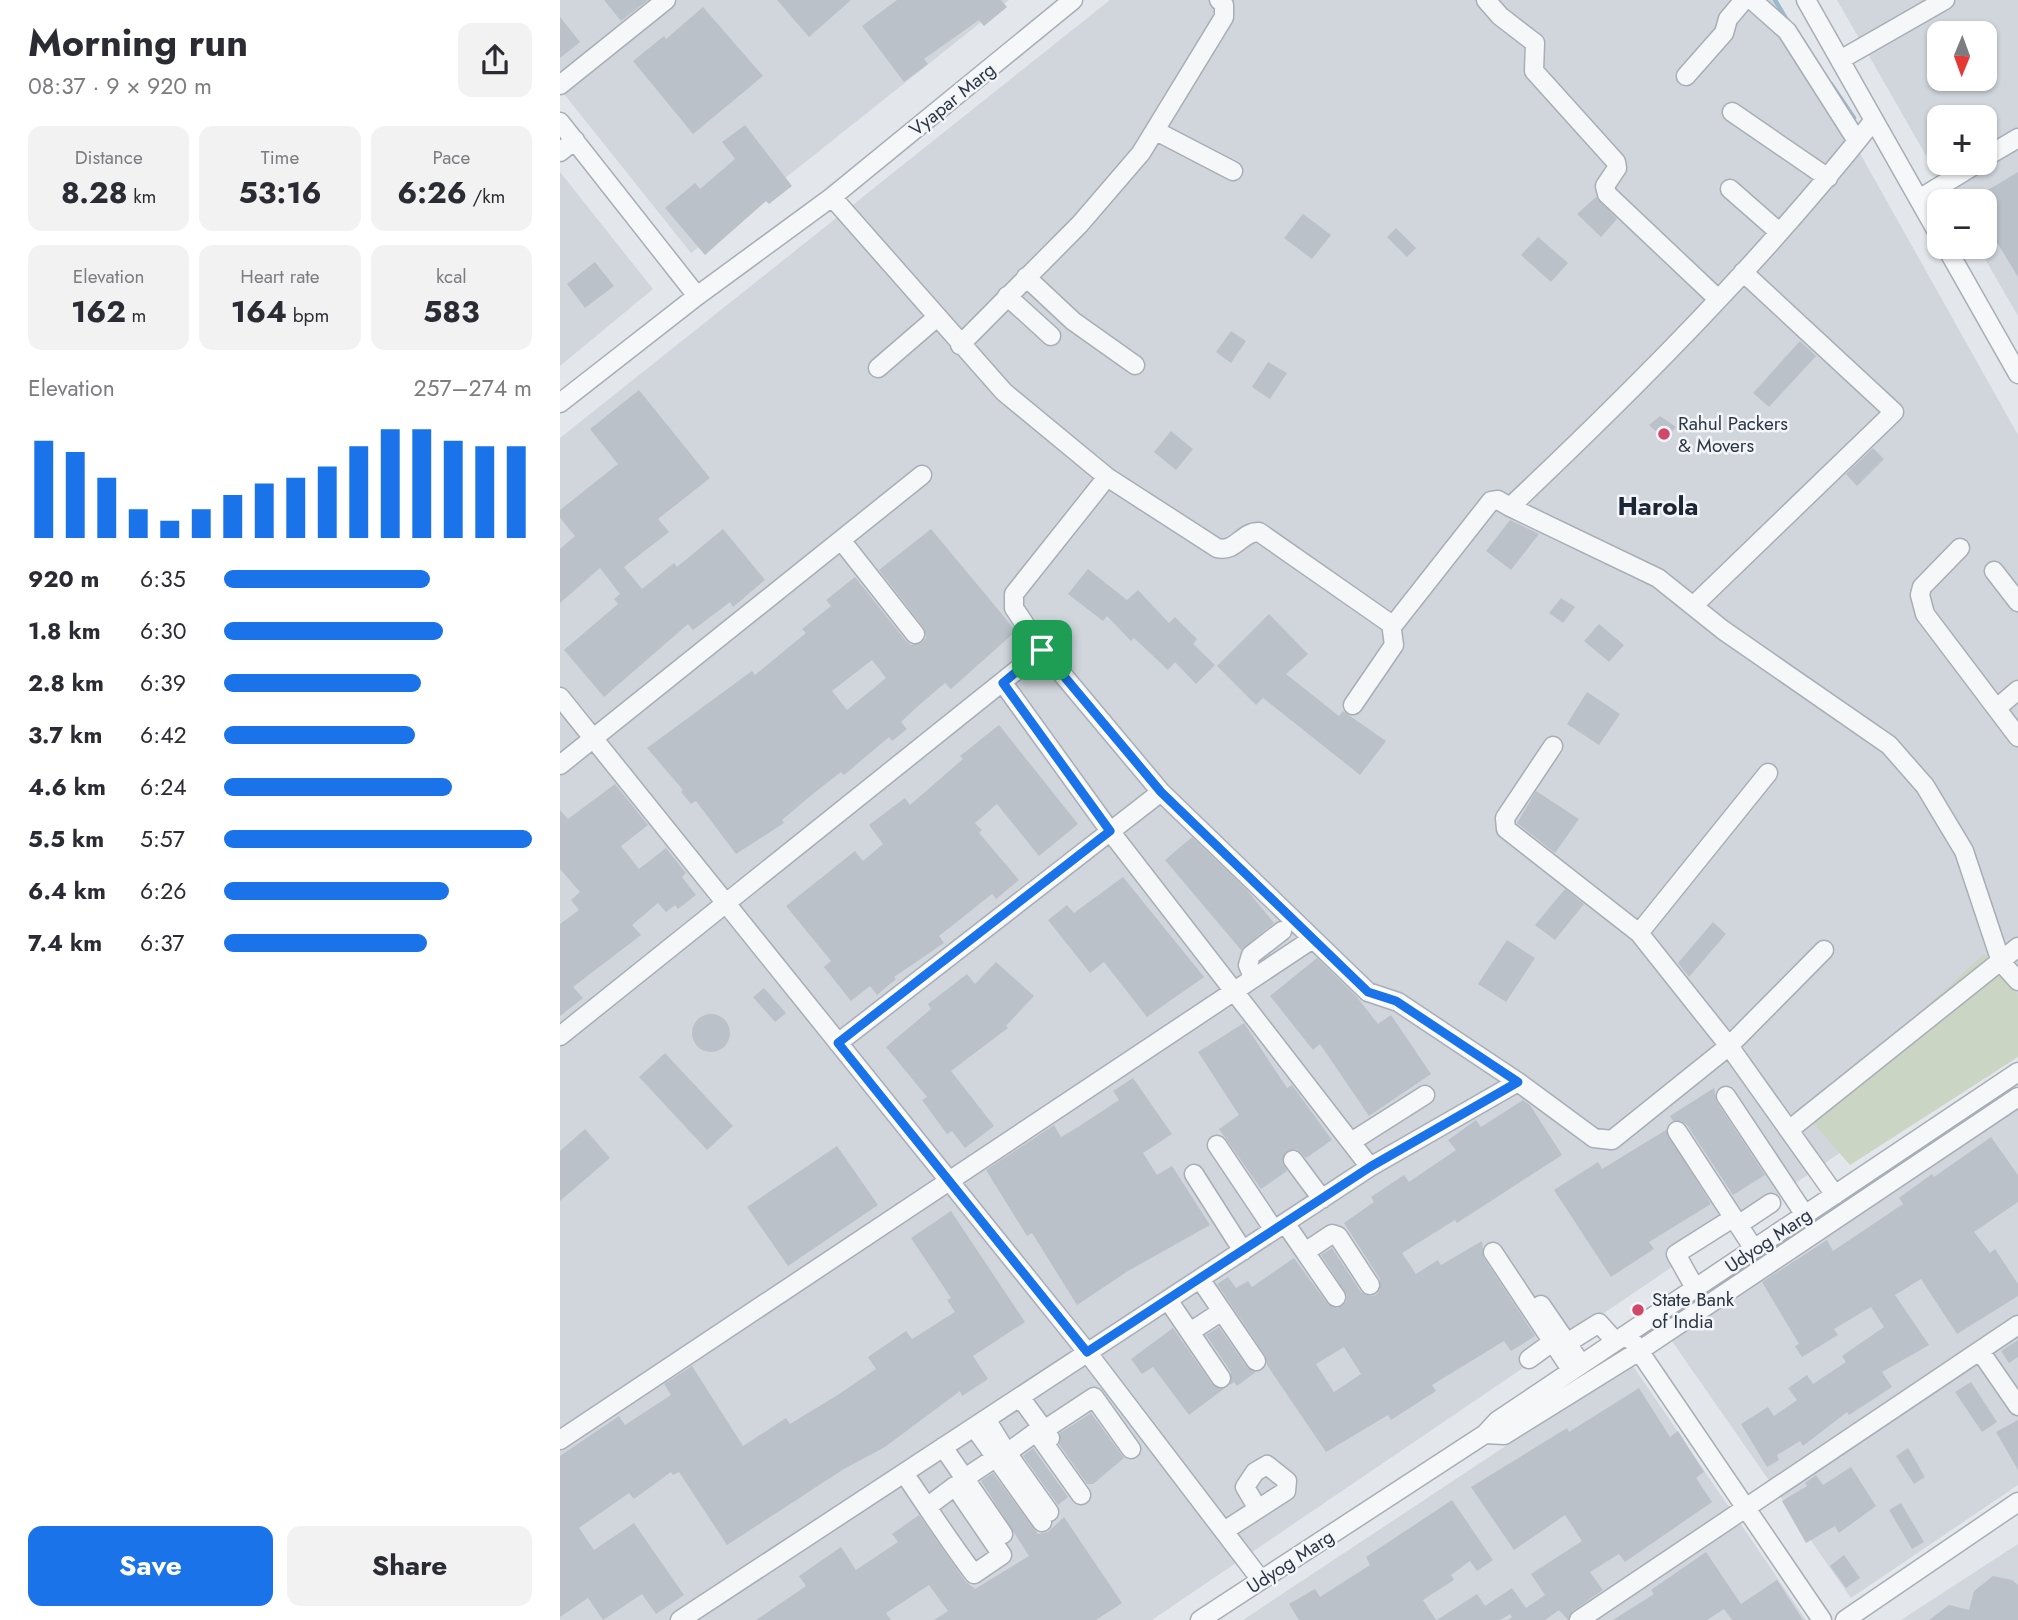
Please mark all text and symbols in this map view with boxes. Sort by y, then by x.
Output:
text: Morning run [28,15,248,70]
north arrow [1927,21,1997,91]
map controls [1927,21,1997,259]
button: share [458,23,532,97]
street label: Vyapar Marg [903,56,1001,143]
text: 08:37 · 9 × 920 m [28,69,212,103]
button: + [1927,105,1997,175]
text: Distance [75,144,143,171]
text: Time [261,144,299,171]
text: Pace [432,144,470,171]
text: 8.28 [61,171,127,214]
text: 53:16 [239,171,321,214]
text: 6:26 [397,171,467,214]
text: km [127,183,156,210]
text: /km [467,183,505,210]
button: − [1927,189,1997,259]
text: Elevation [73,263,145,290]
text: Heart rate [240,263,320,290]
text: kcal [436,263,467,290]
text: 162 [71,290,126,333]
text: 164 [231,290,287,333]
text: 583 [423,290,480,333]
text: m [126,302,146,329]
text: bpm [287,302,329,329]
text: Elevation [28,371,115,405]
text: 257–274 m [413,371,532,405]
place label: Rahul Packers & Movers [1678,410,1788,459]
marker: Rahul Packers & Movers [1656,426,1672,442]
district label: Harola [1617,487,1699,525]
text: 920 m [28,562,99,596]
text: 6:35 [140,562,186,596]
text: 1.8 km [28,614,101,648]
text: 6:30 [140,614,187,648]
pin [1012,620,1072,680]
icon: arrive [1023,631,1061,669]
text: 2.8 km [28,666,104,700]
text: 6:39 [140,666,186,700]
text: 3.7 km [28,718,102,752]
text: 6:42 [140,718,187,752]
text: 4.6 km [28,770,106,804]
text: 6:24 [140,770,187,804]
text: 5.5 km [28,822,104,856]
text: 5:57 [140,822,185,856]
text: 6.4 km [28,874,106,908]
text: 6:26 [140,874,186,908]
text: 7.4 km [28,926,102,960]
text: 6:37 [140,926,184,960]
street label: Udyog Marg [1720,1201,1817,1279]
place label: State Bank of India [1652,1286,1735,1335]
marker: State Bank of India [1630,1302,1646,1318]
street label: Udyog Marg [1241,1523,1339,1600]
button: Save [28,1526,273,1606]
button: Share [287,1526,532,1606]

